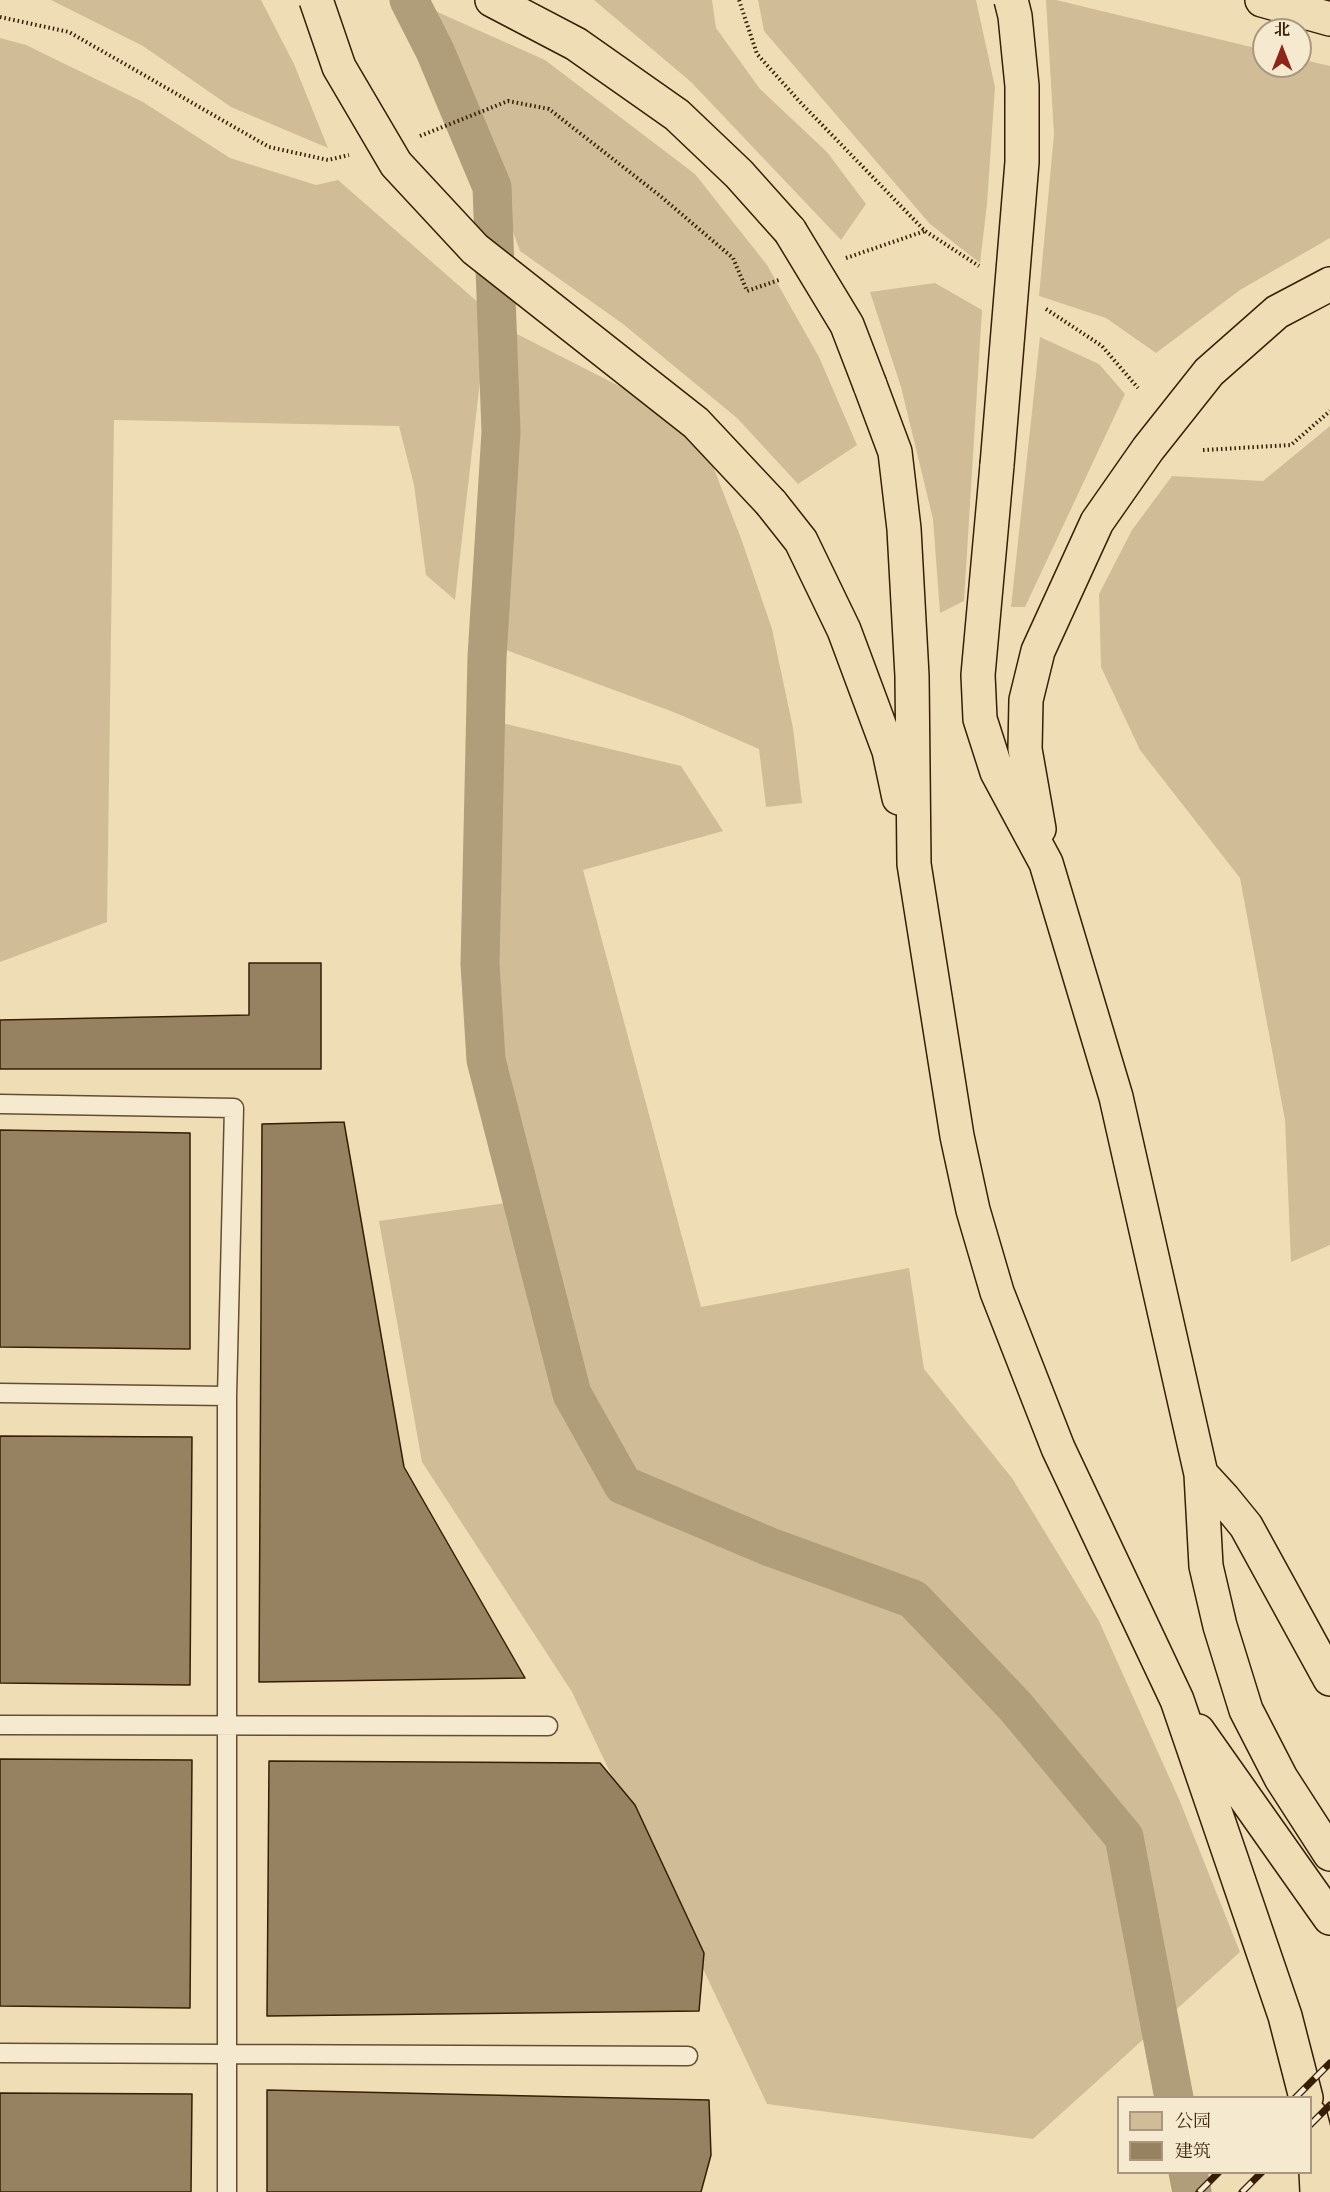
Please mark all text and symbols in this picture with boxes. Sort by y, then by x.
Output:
north arrow [1252,18,1312,78]
text: 北 [1274,20,1290,43]
legend [1117,2096,1312,2174]
text: 公园 [1175,2110,1211,2136]
text: 建筑 [1175,2140,1211,2166]

